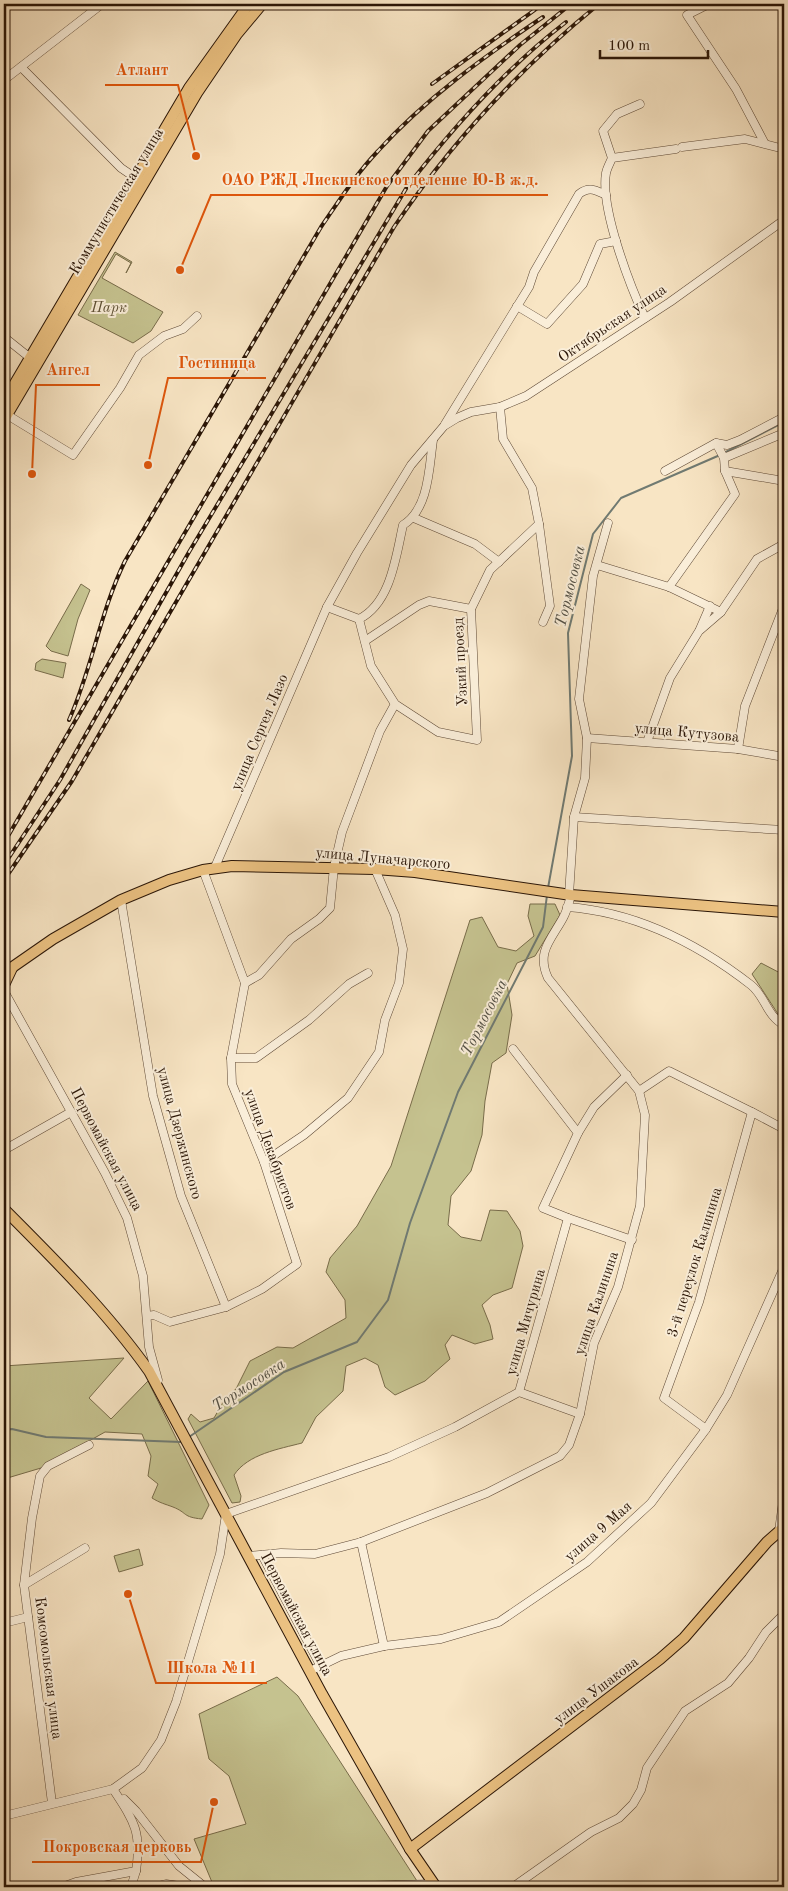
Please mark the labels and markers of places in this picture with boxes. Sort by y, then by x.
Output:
callout: Атлант [105,54,178,85]
callout: ОАО РЖД Лискинское отделение Ю-В ж.д. [211,164,548,195]
callout: Гостиница [168,347,266,378]
callout: Ангел [36,354,100,385]
callout: Школа №11 [156,1652,267,1683]
callout: Покровская церковь [32,1831,201,1862]

